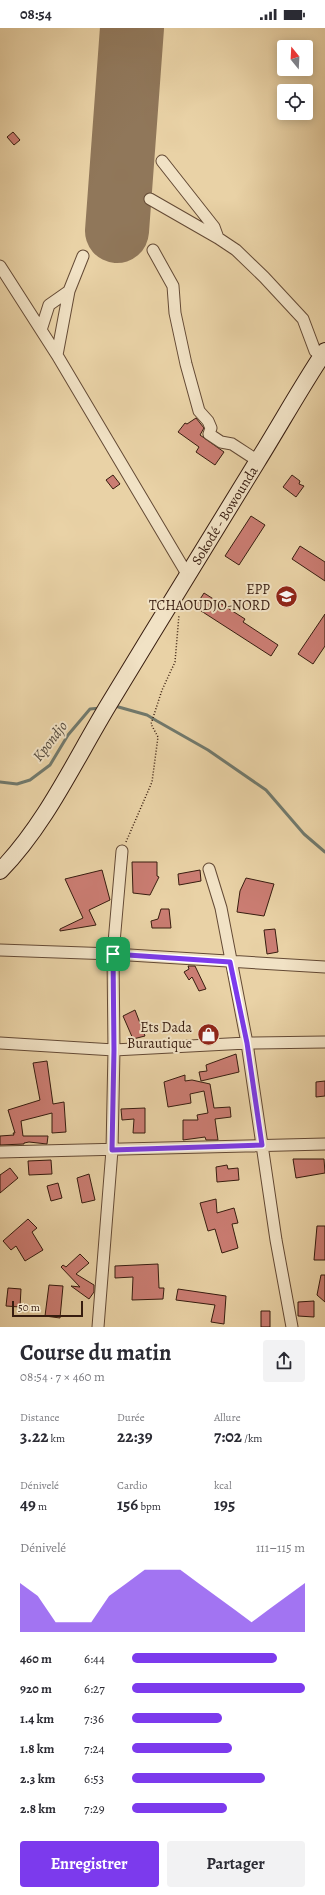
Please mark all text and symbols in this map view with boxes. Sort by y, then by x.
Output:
text: 08:54 [20,4,52,24]
north arrow [277,40,313,76]
map controls [277,40,313,120]
button: locate [277,84,313,120]
street label: Sokodé - Bowounda [187,462,262,568]
place label: EPP TCHAOUDJO-NORD [149,580,270,615]
school or university icon: EPP TCHAOUDJO-NORD [273,584,299,610]
water label: Kpondjo [28,717,72,765]
pin [96,937,130,971]
icon: arrive [102,943,124,965]
place label: Ets Dada Burautique [127,1018,192,1053]
shop icon: Ets Dada Burautique [195,1022,221,1048]
scale bar [12,1299,83,1318]
text: 50 m [18,1300,40,1315]
text: Course du matin [20,1338,171,1368]
button: share [263,1340,305,1382]
text: 08:54 · 7 × 460 m [20,1368,105,1385]
text: Distance [20,1410,59,1425]
text: Durée [117,1410,145,1425]
text: Allure [214,1410,241,1425]
text: 3.22 [20,1425,48,1448]
text: 22:39 [117,1425,153,1448]
text: 7:02 [214,1425,242,1448]
text: km [48,1431,65,1446]
text: /km [242,1431,263,1446]
text: Dénivelé [20,1478,59,1493]
text: Cardio [117,1478,148,1493]
text: kcal [214,1478,232,1493]
text: 49 [20,1493,36,1516]
text: 156 [117,1493,138,1516]
text: 195 [214,1493,235,1516]
text: m [36,1499,47,1514]
text: bpm [138,1499,161,1514]
text: Dénivelé [20,1539,66,1556]
text: 111–115 m [256,1539,305,1556]
text: 460 m [20,1650,52,1667]
text: 6:44 [84,1650,105,1667]
text: 920 m [20,1680,52,1697]
text: 6:27 [84,1680,105,1697]
text: 1.4 km [20,1710,54,1727]
text: 7:36 [84,1710,104,1727]
text: 1.8 km [20,1740,54,1757]
text: 7:24 [84,1740,105,1757]
text: 2.3 km [20,1770,55,1787]
text: 6:53 [84,1770,104,1787]
text: 2.8 km [20,1800,56,1817]
text: 7:29 [84,1800,105,1817]
button: Enregistrer [20,1841,159,1887]
button: Partager [167,1841,305,1887]

